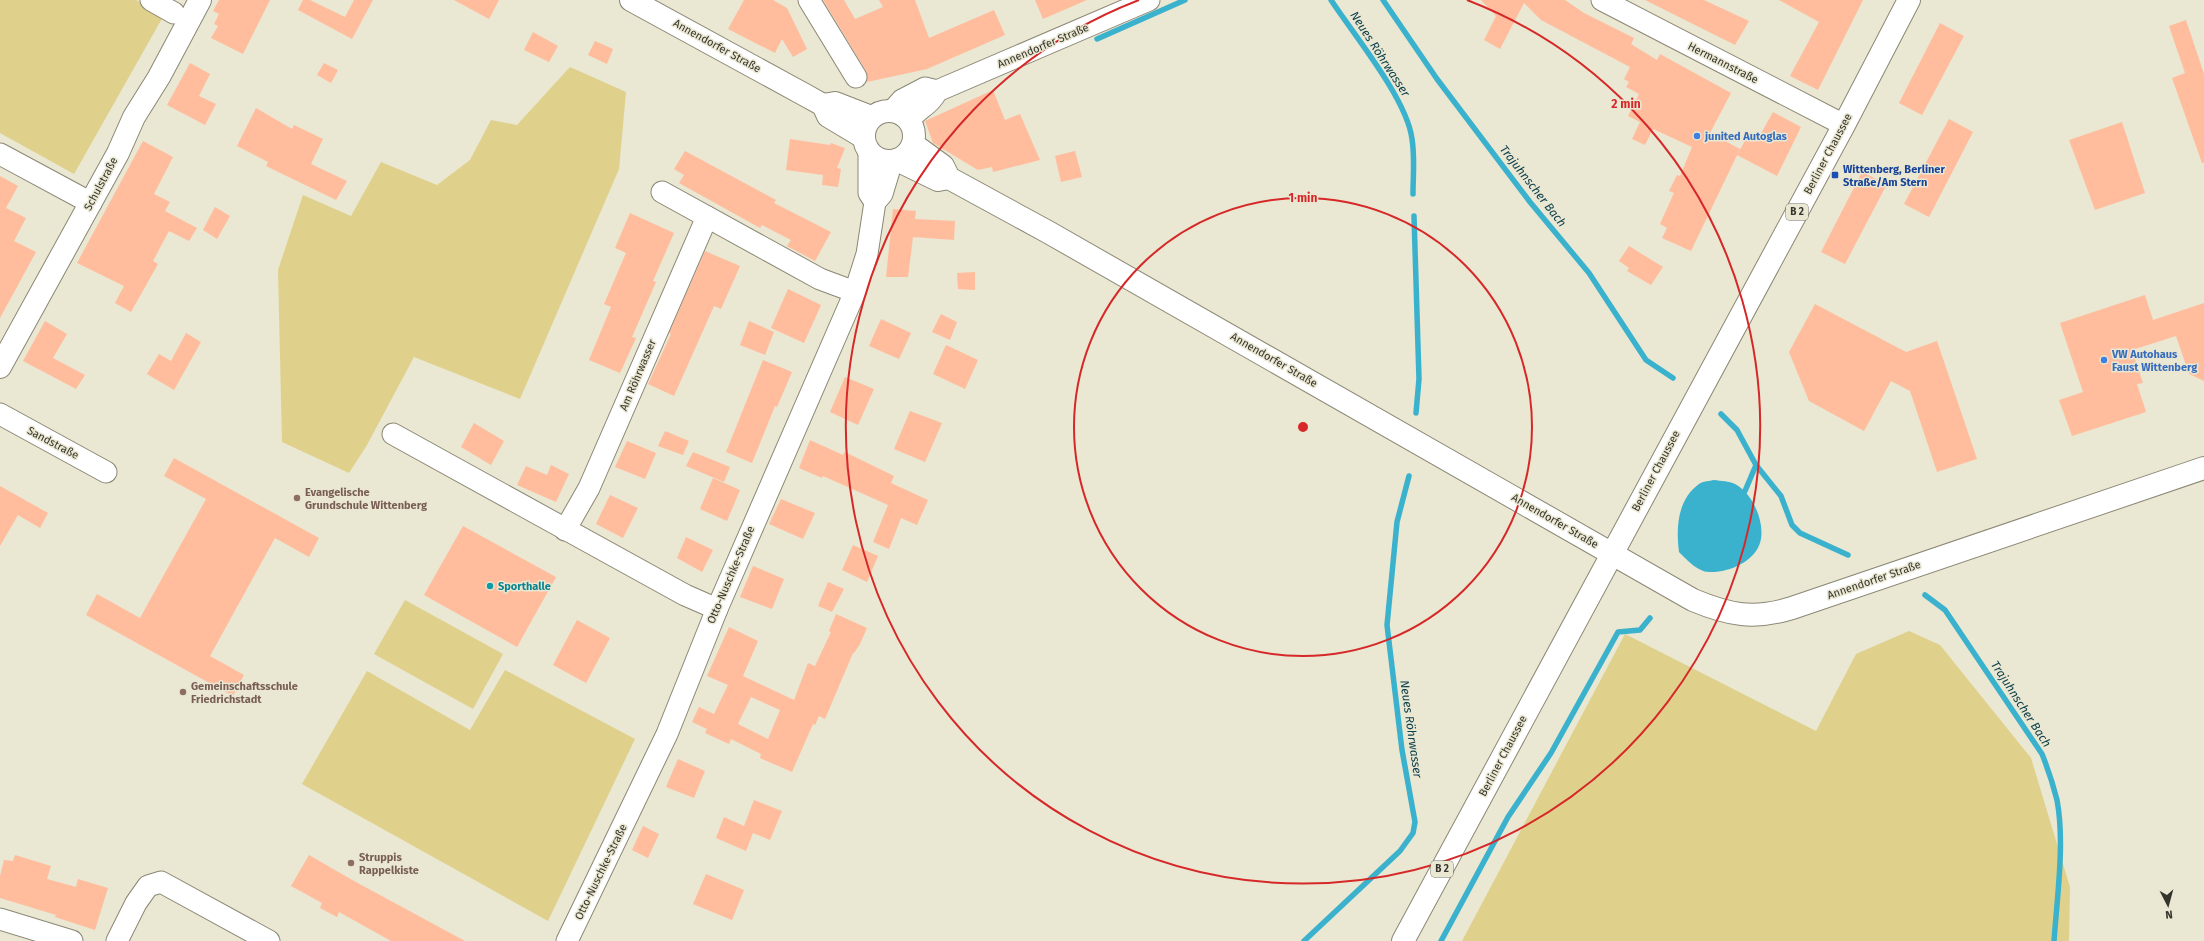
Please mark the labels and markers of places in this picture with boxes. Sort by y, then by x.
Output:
place label: junited Autoglas [1704,130,1788,143]
marker: junited Autoglas [1692,131,1702,141]
place label: Wittenberg, Berliner Straße/Am Stern [1843,163,1945,189]
marker: Wittenberg, Berliner Straße/Am Stern [1830,170,1840,180]
place label: VW Autohaus Faust Wittenberg [2111,348,2198,374]
marker: VW Autohaus Faust Wittenberg [2099,355,2109,365]
centre of rings [1296,420,1310,434]
place label: Evangelische Grundschule Wittenberg [305,486,428,512]
marker: Evangelische Grundschule Wittenberg [292,493,302,503]
place label: Sporthalle [498,580,551,593]
marker: Sporthalle [485,581,495,591]
place label: Gemeinschaftsschule Friedrichstadt [191,680,298,706]
marker: Gemeinschaftsschule Friedrichstadt [178,687,188,697]
place label: Struppis Rappelkiste [359,851,419,877]
marker: Struppis Rappelkiste [346,858,356,868]

